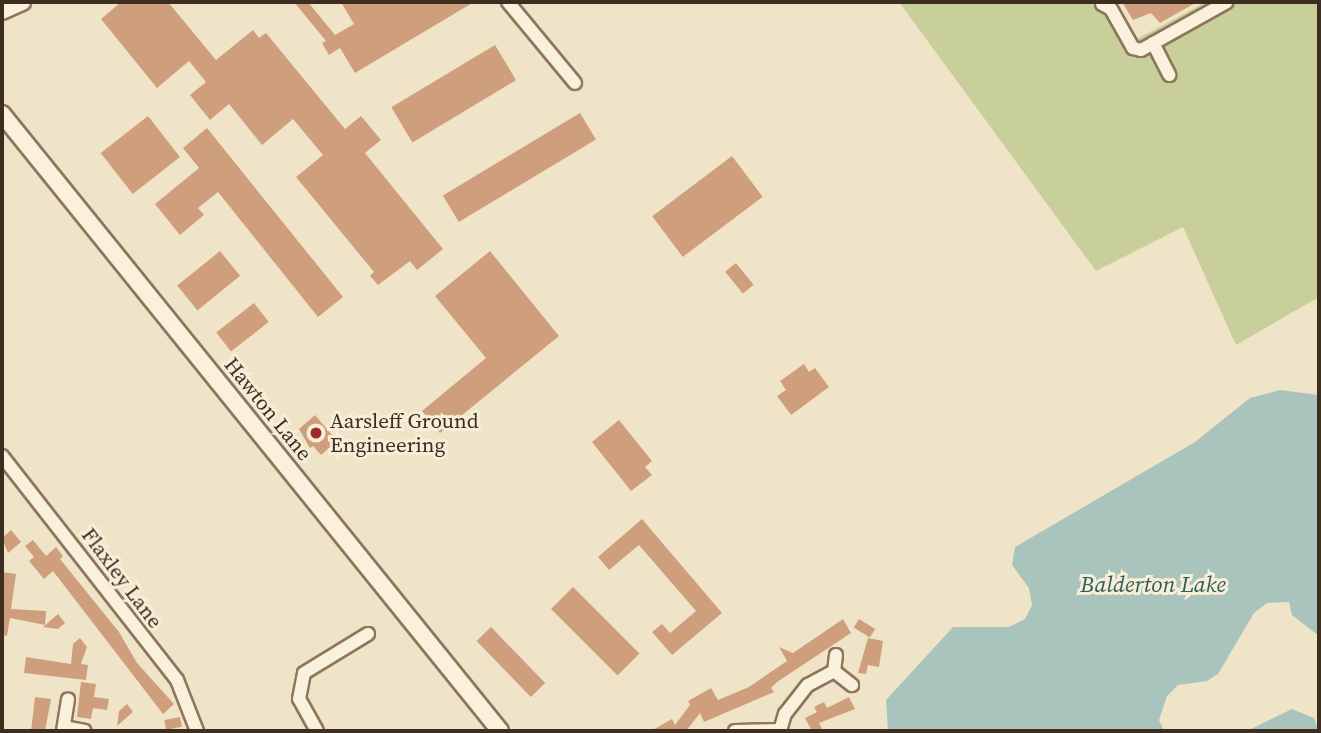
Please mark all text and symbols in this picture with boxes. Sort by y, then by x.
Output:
street label: Hawton Lane [219,352,317,466]
place label: Aarsleff Ground Engineering [330,408,479,458]
marker: Aarsleff Ground Engineering [308,425,324,441]
street label: Flaxley Lane [76,523,168,633]
water label: Balderton Lake [1080,570,1226,598]

